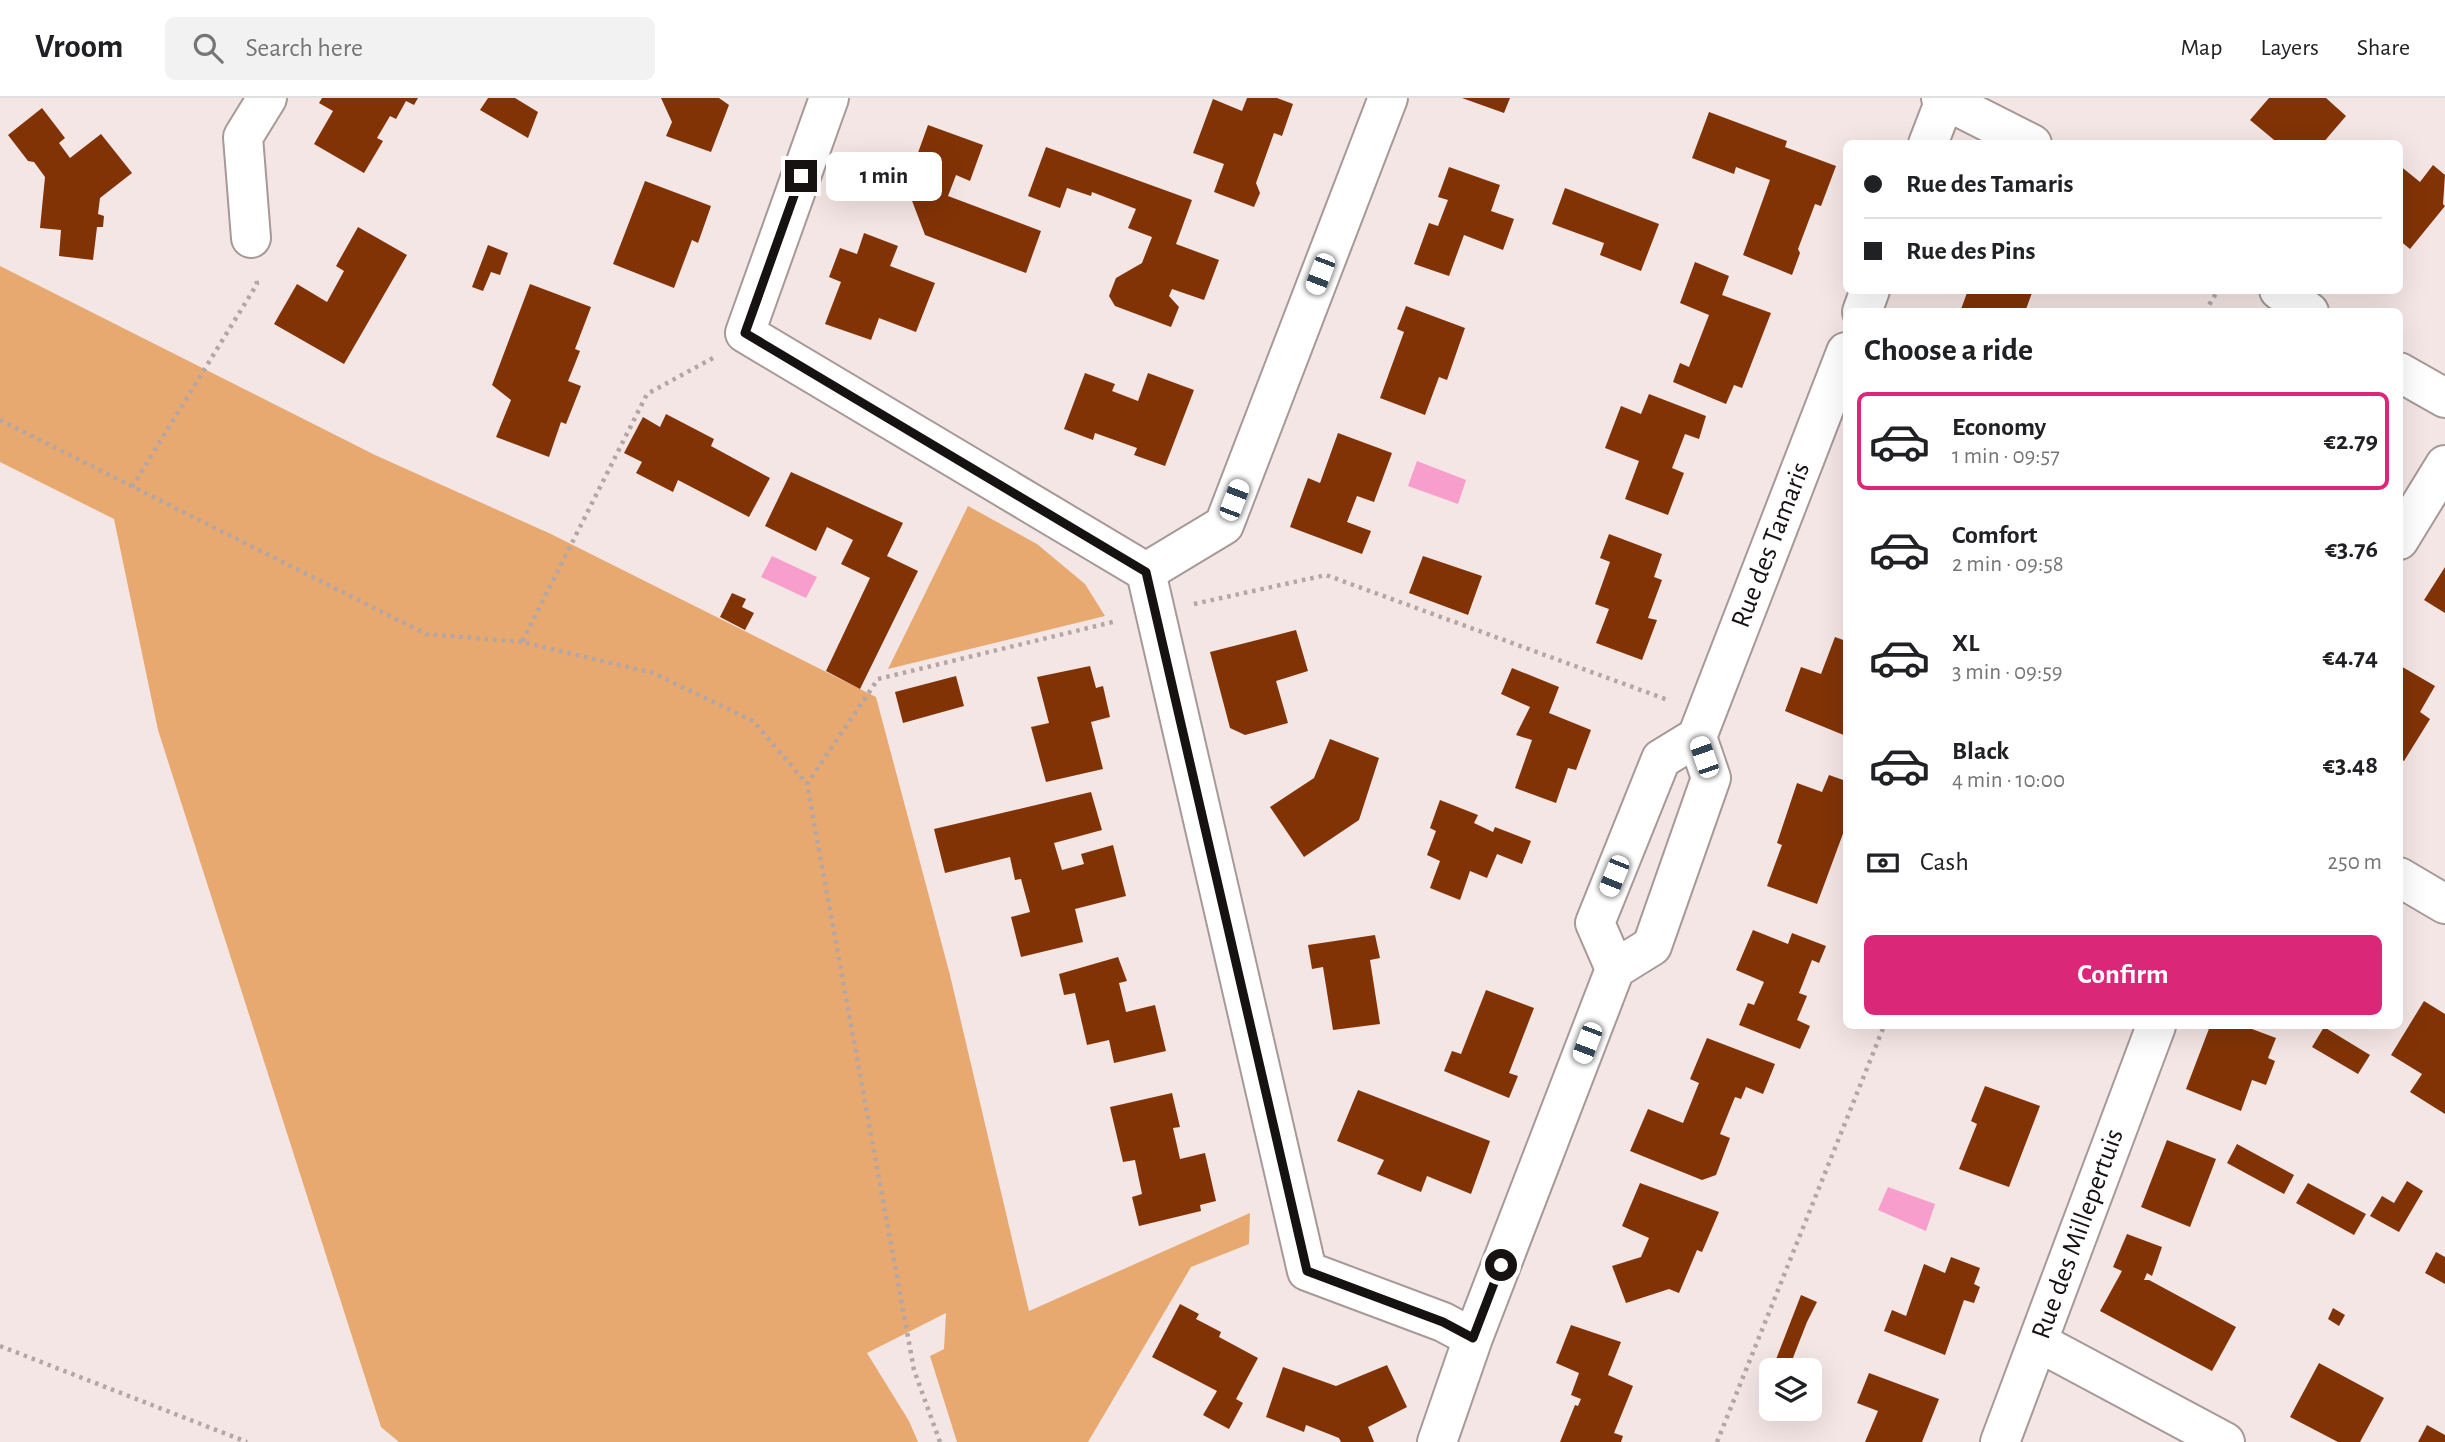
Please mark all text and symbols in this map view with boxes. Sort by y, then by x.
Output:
search box [165,17,655,80]
icon: search [189,29,227,67]
text: Vroom [35,31,123,64]
text: Search here [245,35,363,61]
text: Map [2180,36,2222,60]
text: Layers [2260,36,2319,60]
text: Share [2357,36,2410,60]
callout: 1 min [826,152,941,200]
route end [785,160,817,192]
text: 1 min [860,165,908,188]
text: Rue des Tamaris [1906,171,2074,197]
text: Rue des Pins [1906,238,2035,264]
car [1303,251,1338,297]
text: Choose a ride [1864,334,2033,366]
icon: car [1868,410,1931,473]
text: Economy [1952,414,2046,440]
text: €2.79 [2324,428,2378,454]
text: 1 min · 09:57 [1952,445,2060,468]
street label: Rue des Tamaris [1727,458,1815,632]
car [1217,477,1252,523]
icon: car [1868,518,1931,581]
text: Comfort [1952,522,2037,548]
text: €3.76 [2325,536,2378,562]
text: 2 min · 09:58 [1952,553,2064,576]
icon: car [1868,626,1931,689]
text: XL [1952,630,1979,656]
text: €4.74 [2323,644,2378,670]
text: 3 min · 09:59 [1952,661,2063,684]
car [1688,734,1721,780]
icon: car [1868,734,1931,797]
text: Black [1952,738,2009,764]
text: €3.48 [2323,752,2378,778]
text: 4 min · 10:00 [1952,769,2065,792]
icon: cash [1864,844,1902,882]
text: Cash [1920,849,1969,875]
text: 250 m [2328,851,2382,874]
car [1597,853,1632,899]
button: Confirm [1864,935,2382,1015]
car [1570,1020,1605,1066]
street label: Rue des Millepertuis [2027,1125,2129,1343]
route start [1485,1249,1517,1281]
map controls [1759,1358,1822,1421]
button: layers [1759,1358,1822,1421]

